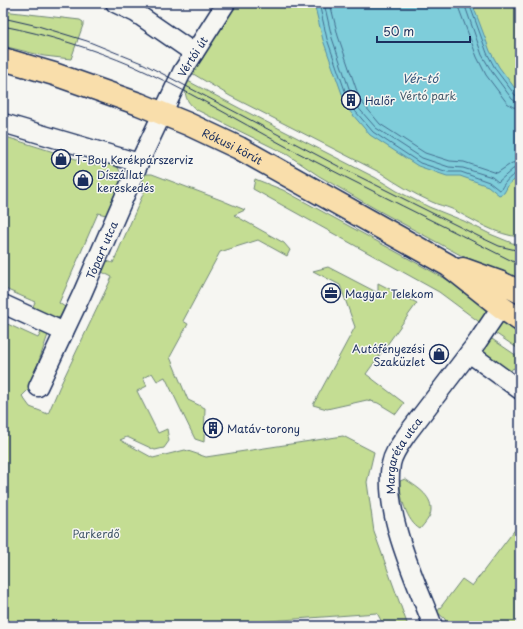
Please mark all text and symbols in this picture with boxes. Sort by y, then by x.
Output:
scale bar [377,18,470,44]
text: 50 m [383,22,414,40]
street label: Vértói út [173,32,212,79]
water label: Vér-tó [402,69,440,87]
park label: Vértó park [400,87,456,104]
building icon: Halőr [340,89,362,111]
place label: Halőr [365,92,396,109]
street label: Rókusi körút [200,123,267,169]
shop icon: T-Boy Kerékpárszerviz [50,148,72,170]
place label: T-Boy Kerékpárszerviz [75,151,193,168]
place label: Díszállat kereskedés [97,166,154,196]
shop icon: Díszállat kereskedés [72,169,94,191]
street label: Tópart utca [81,218,121,282]
office icon: Magyar Telekom [320,282,342,304]
place label: Magyar Telekom [345,285,434,302]
place label: Autófényezési Szaküzlet [352,340,426,370]
shop icon: Autófényezési Szaküzlet [428,343,450,365]
street label: Margaréta utca [381,413,426,495]
building icon: Matáv-torony [202,417,224,439]
place label: Matáv-torony [227,420,300,437]
park label: Parkerdő [72,525,120,542]

